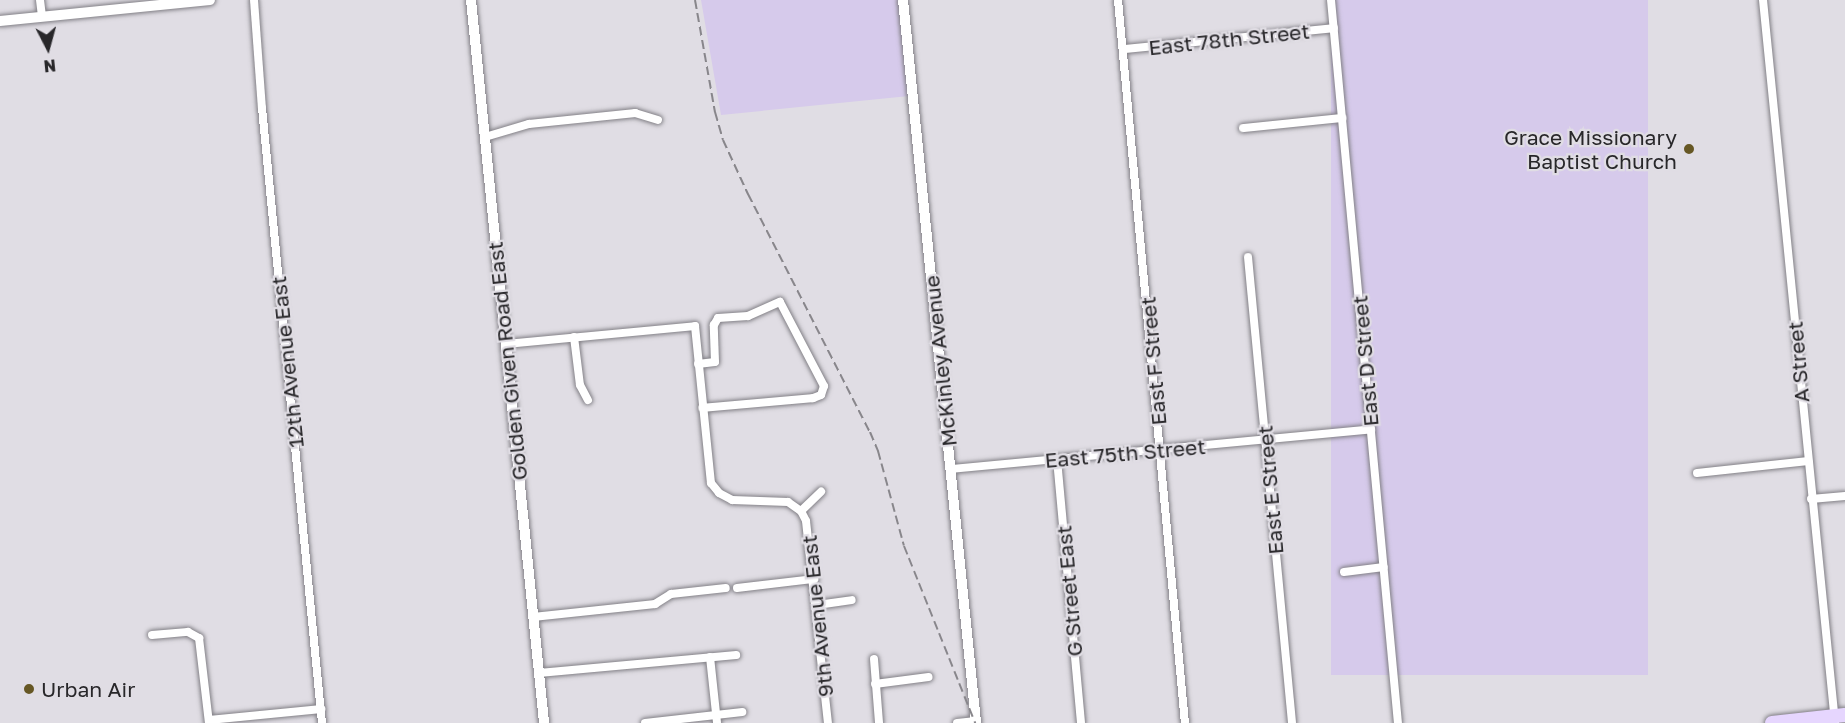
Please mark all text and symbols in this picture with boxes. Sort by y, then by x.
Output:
north arrow [18,18,78,78]
street label: East 78th Street [1147,18,1311,60]
text: N [43,55,57,76]
place label: Grace Missionary Baptist Church [1504,124,1677,174]
marker: Grace Missionary Baptist Church [1682,142,1696,156]
street label: Golden Given Road East [482,240,532,482]
street label: McKinley Avenue [918,274,962,448]
street label: 12th Avenue East [265,275,309,449]
street label: East D Street [1347,294,1383,428]
street label: East F Street [1135,296,1171,426]
street label: A Street [1782,320,1814,404]
street label: East E Street [1252,424,1288,556]
street label: East 75th Street [1044,433,1206,473]
street label: G Street East [1051,524,1087,658]
street label: 9th Avenue East [796,534,838,698]
place label: Urban Air [41,676,135,702]
marker: Urban Air [22,682,36,696]

